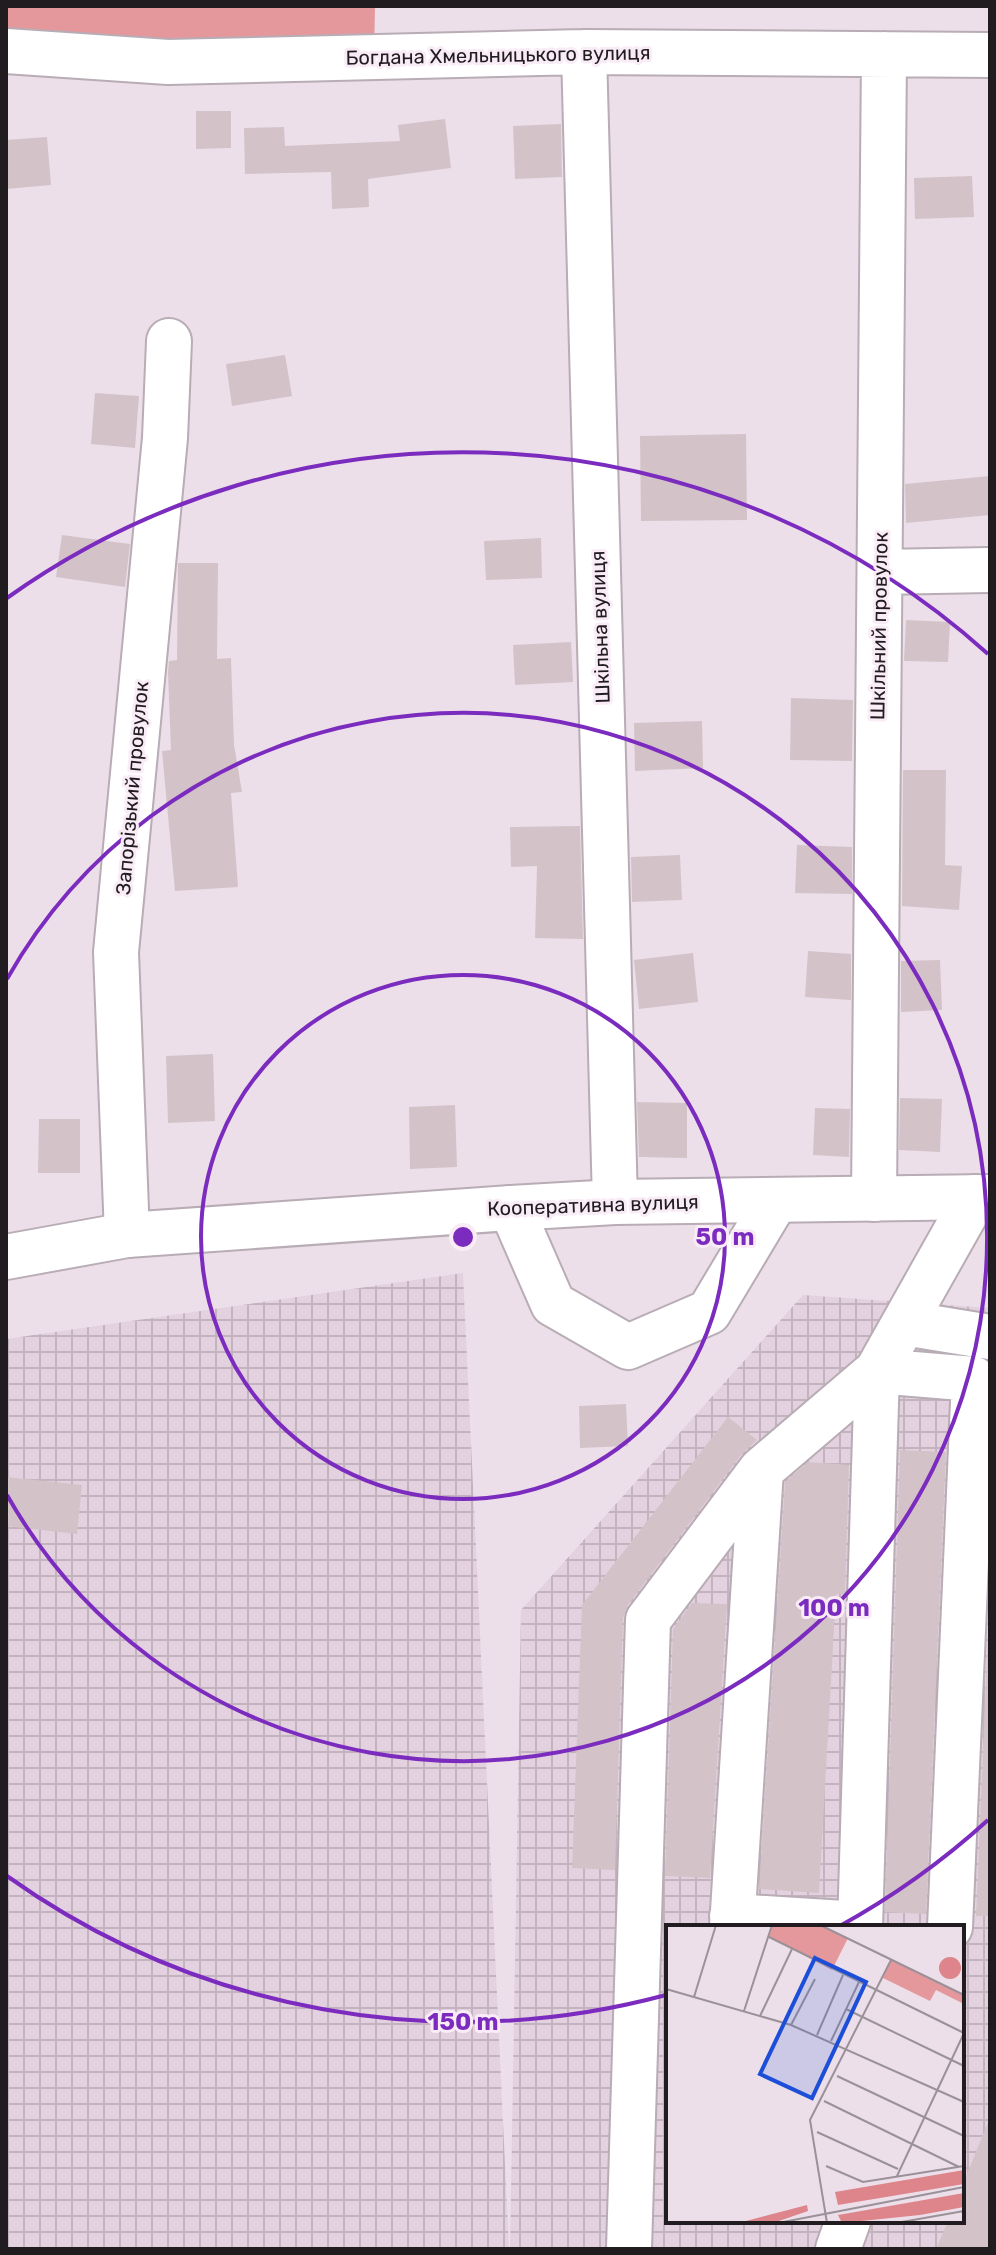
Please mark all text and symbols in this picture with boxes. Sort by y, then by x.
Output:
street label: Богдана Хмельницького вулиця [345,40,651,70]
street label: Шкільний провулок [865,531,893,720]
street label: Шкільна вулиця [585,550,615,704]
street label: Запорізький провулок [111,680,153,896]
street label: Кооперативна вулиця [487,1189,699,1221]
centre of rings [449,1223,477,1251]
text: 50 m [696,1223,754,1251]
text: 100 m [798,1594,870,1622]
inset map [666,1925,964,2223]
text: 150 m [428,2008,498,2036]

